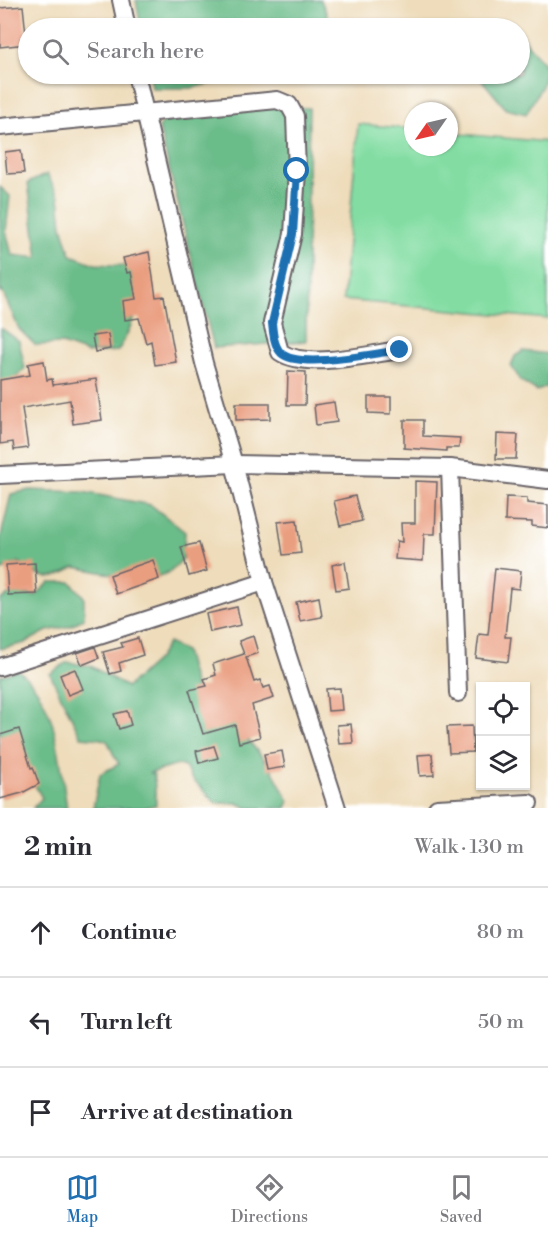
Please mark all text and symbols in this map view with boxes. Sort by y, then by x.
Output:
search box [18,18,530,84]
icon: search [39,35,72,68]
text: Search here [87,38,204,65]
north arrow [404,102,458,156]
route start [283,157,309,183]
route end [386,336,412,362]
map controls [476,682,530,790]
button: locate [476,682,530,736]
button: layers [476,736,530,790]
text: 2 min [24,831,92,863]
text: Walk · 130 m [415,835,524,860]
icon: ahead [24,916,57,949]
text: Continue [81,919,177,946]
text: 80 m [477,920,524,945]
icon: left [24,1006,57,1039]
text: Turn left [81,1009,172,1036]
text: 50 m [478,1010,524,1035]
icon: arrive [24,1096,57,1129]
text: Arrive at destination [81,1099,293,1126]
tab: Map [66,1171,99,1227]
tab: Directions [231,1171,308,1227]
tab: Saved [440,1171,482,1227]

